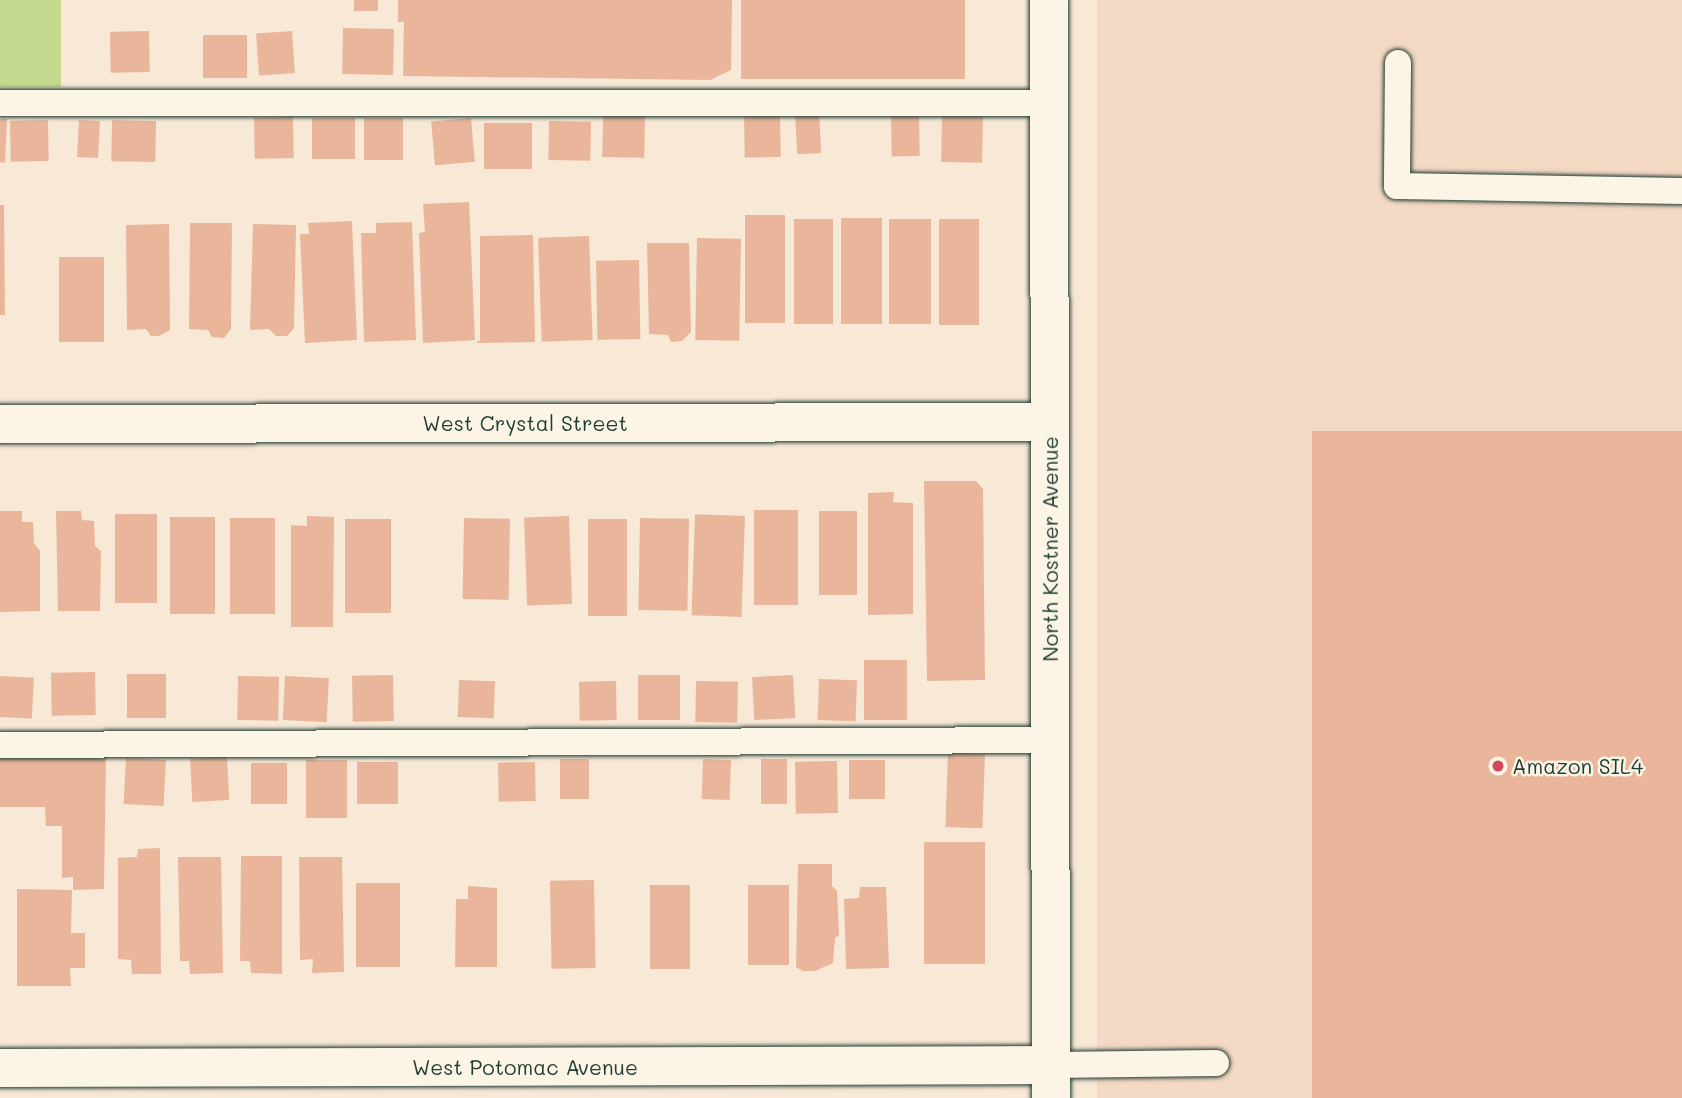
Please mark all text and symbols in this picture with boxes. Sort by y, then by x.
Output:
street label: West Crystal Street [422,410,628,436]
street label: North Kostner Avenue [1037,436,1063,662]
place label: Amazon SIL4 [1512,753,1643,779]
marker: Amazon SIL4 [1490,758,1506,774]
street label: West Potomac Avenue [412,1054,638,1080]

